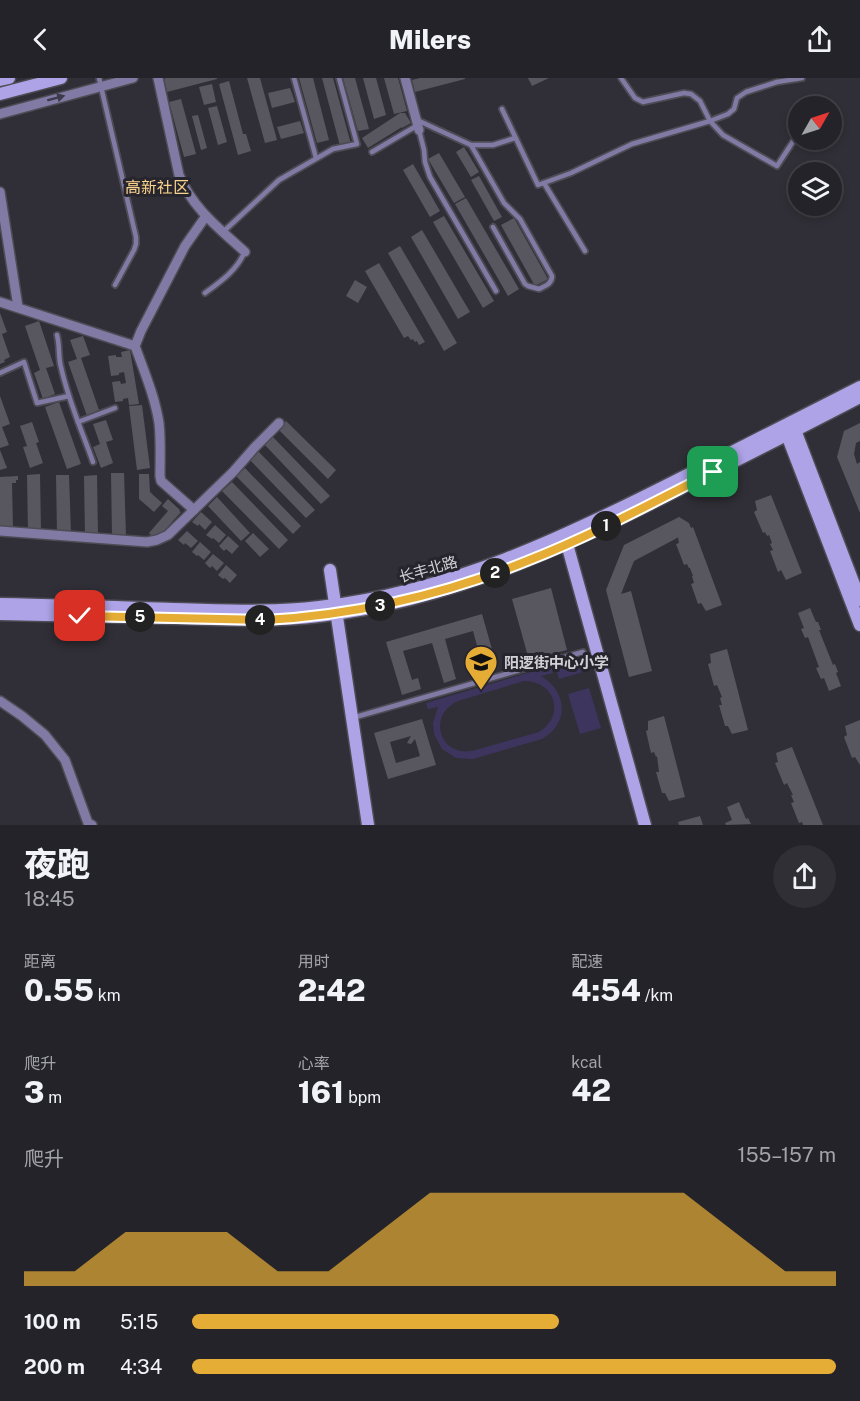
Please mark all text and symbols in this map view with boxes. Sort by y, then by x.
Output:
icon: back [24,23,57,56]
text: Milers [389,23,471,55]
icon: share [803,23,836,56]
one-way arrow [47,93,66,103]
north arrow [788,96,842,150]
map controls [788,96,842,216]
button: layers [788,162,842,216]
district label: 高新社区 [125,178,189,197]
pin [687,446,738,497]
icon: arrive [696,455,729,488]
pin: 1 [591,511,621,541]
text: 1 [603,516,609,535]
street label: 长丰北路 [397,553,459,585]
pin: 2 [480,558,510,588]
text: 2 [490,563,500,582]
pin [54,590,105,641]
pin: 3 [365,591,395,621]
text: 3 [375,596,385,615]
icon: check [63,599,96,632]
pin: 5 [125,602,155,632]
pin: 4 [245,605,275,635]
text: 5 [135,607,145,626]
text: 4 [255,610,265,629]
school or university icon: 阳逻街中心小学 [463,644,499,691]
place label: 阳逻街中心小学 [504,654,609,671]
text: 夜跑 [24,845,90,883]
button: share [773,845,836,908]
text: 18:45 [24,887,75,911]
text: 距离 [24,952,56,971]
text: 用时 [298,952,330,971]
text: 配速 [571,952,603,971]
text: 0.55 [24,972,94,1008]
text: 2:42 [298,972,366,1008]
text: 4:54 [571,972,641,1008]
text: km [94,986,121,1005]
text: /km [641,986,673,1005]
text: kcal [571,1053,602,1072]
text: 爬升 [24,1054,56,1073]
text: 心率 [298,1054,330,1073]
text: 42 [571,1072,611,1108]
text: 3 [24,1074,44,1110]
text: 161 [298,1074,344,1110]
text: m [44,1088,62,1107]
text: bpm [344,1088,381,1107]
text: 155–157 m [738,1143,836,1167]
text: 爬升 [24,1147,64,1171]
text: 100 m [24,1310,81,1334]
text: 5:15 [120,1310,158,1334]
text: 200 m [24,1355,85,1379]
text: 4:34 [120,1355,162,1379]

